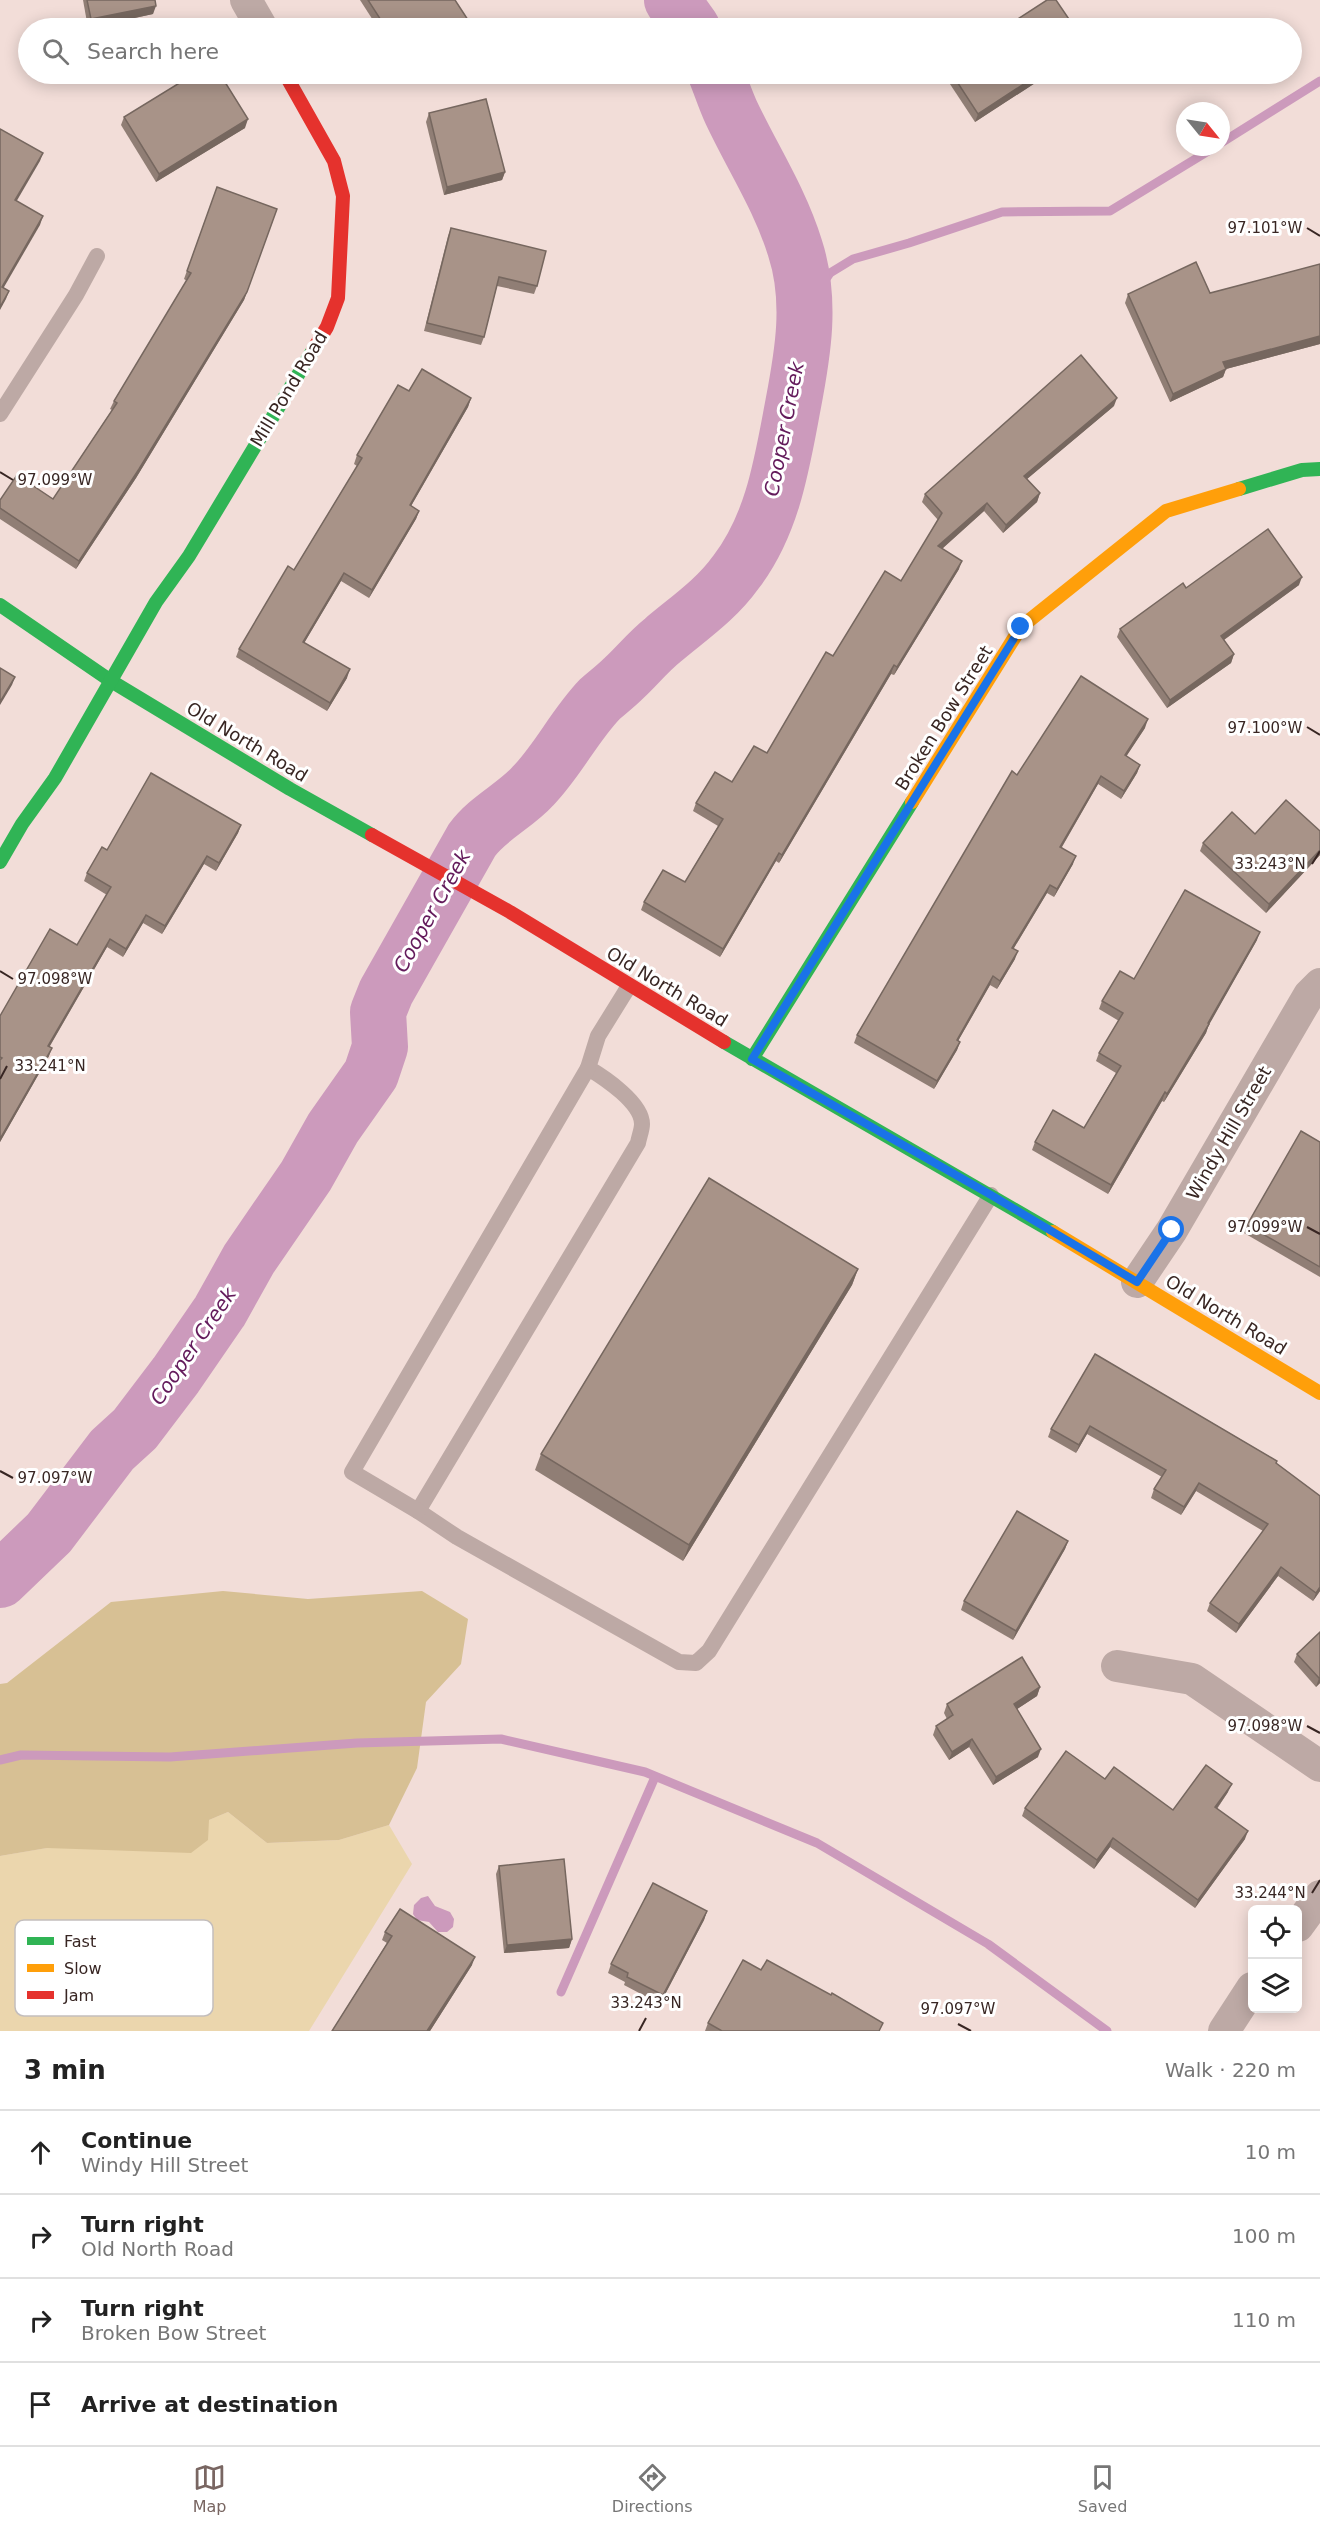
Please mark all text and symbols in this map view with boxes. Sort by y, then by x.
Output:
search box [18,18,1302,84]
icon: search [39,35,72,68]
text: Search here [87,39,219,64]
north arrow [1176,102,1230,156]
text: 97.101°W [1228,219,1303,237]
street label: Mill Pond Road [246,327,331,450]
water label: Cooper Creek [759,358,809,498]
text: 97.099°W [18,471,93,489]
route end [1007,613,1033,639]
street label: Broken Bow Street [890,641,997,794]
street label: Old North Road [183,697,312,786]
text: 97.100°W [1228,719,1303,737]
water label: Cooper Creek [388,844,476,976]
text: 33.243°N [1234,855,1306,873]
street label: Old North Road [603,942,732,1031]
text: 97.098°W [18,970,93,988]
text: 33.241°N [14,1057,86,1075]
street label: Windy Hill Street [1182,1062,1275,1203]
route start [1158,1216,1184,1242]
text: 97.099°W [1228,1218,1303,1236]
street label: Old North Road [1162,1270,1291,1359]
water label: Cooper Creek [145,1282,242,1409]
text: 97.097°W [18,1469,93,1487]
text: 97.098°W [1228,1717,1303,1735]
text: 33.244°N [1234,1884,1306,1902]
map controls [1248,1905,1302,2013]
button: locate [1248,1905,1302,1959]
legend [15,1920,213,2016]
text: Fast [64,1932,96,1951]
text: Slow [64,1959,101,1978]
button: layers [1248,1959,1302,2013]
text: Jam [63,1986,94,2005]
text: 33.243°N [610,1994,682,2012]
text: 97.097°W [921,2000,996,2018]
text: 3 min [24,2055,106,2085]
text: Walk · 220 m [1165,2058,1296,2082]
text: Continue [81,2128,192,2153]
icon: ahead [24,2136,57,2169]
text: 10 m [1245,2140,1296,2164]
text: Windy Hill Street [81,2153,248,2177]
text: Turn right [81,2212,204,2237]
icon: right [24,2220,57,2253]
text: 100 m [1232,2224,1296,2248]
text: Old North Road [81,2237,234,2261]
text: Turn right [81,2296,204,2321]
icon: right [24,2304,57,2337]
text: 110 m [1232,2308,1296,2332]
text: Broken Bow Street [81,2321,266,2345]
icon: arrive [24,2388,57,2421]
text: Arrive at destination [81,2392,338,2417]
tab: Map [193,2461,226,2516]
tab: Directions [612,2461,692,2516]
tab: Saved [1078,2461,1127,2516]

